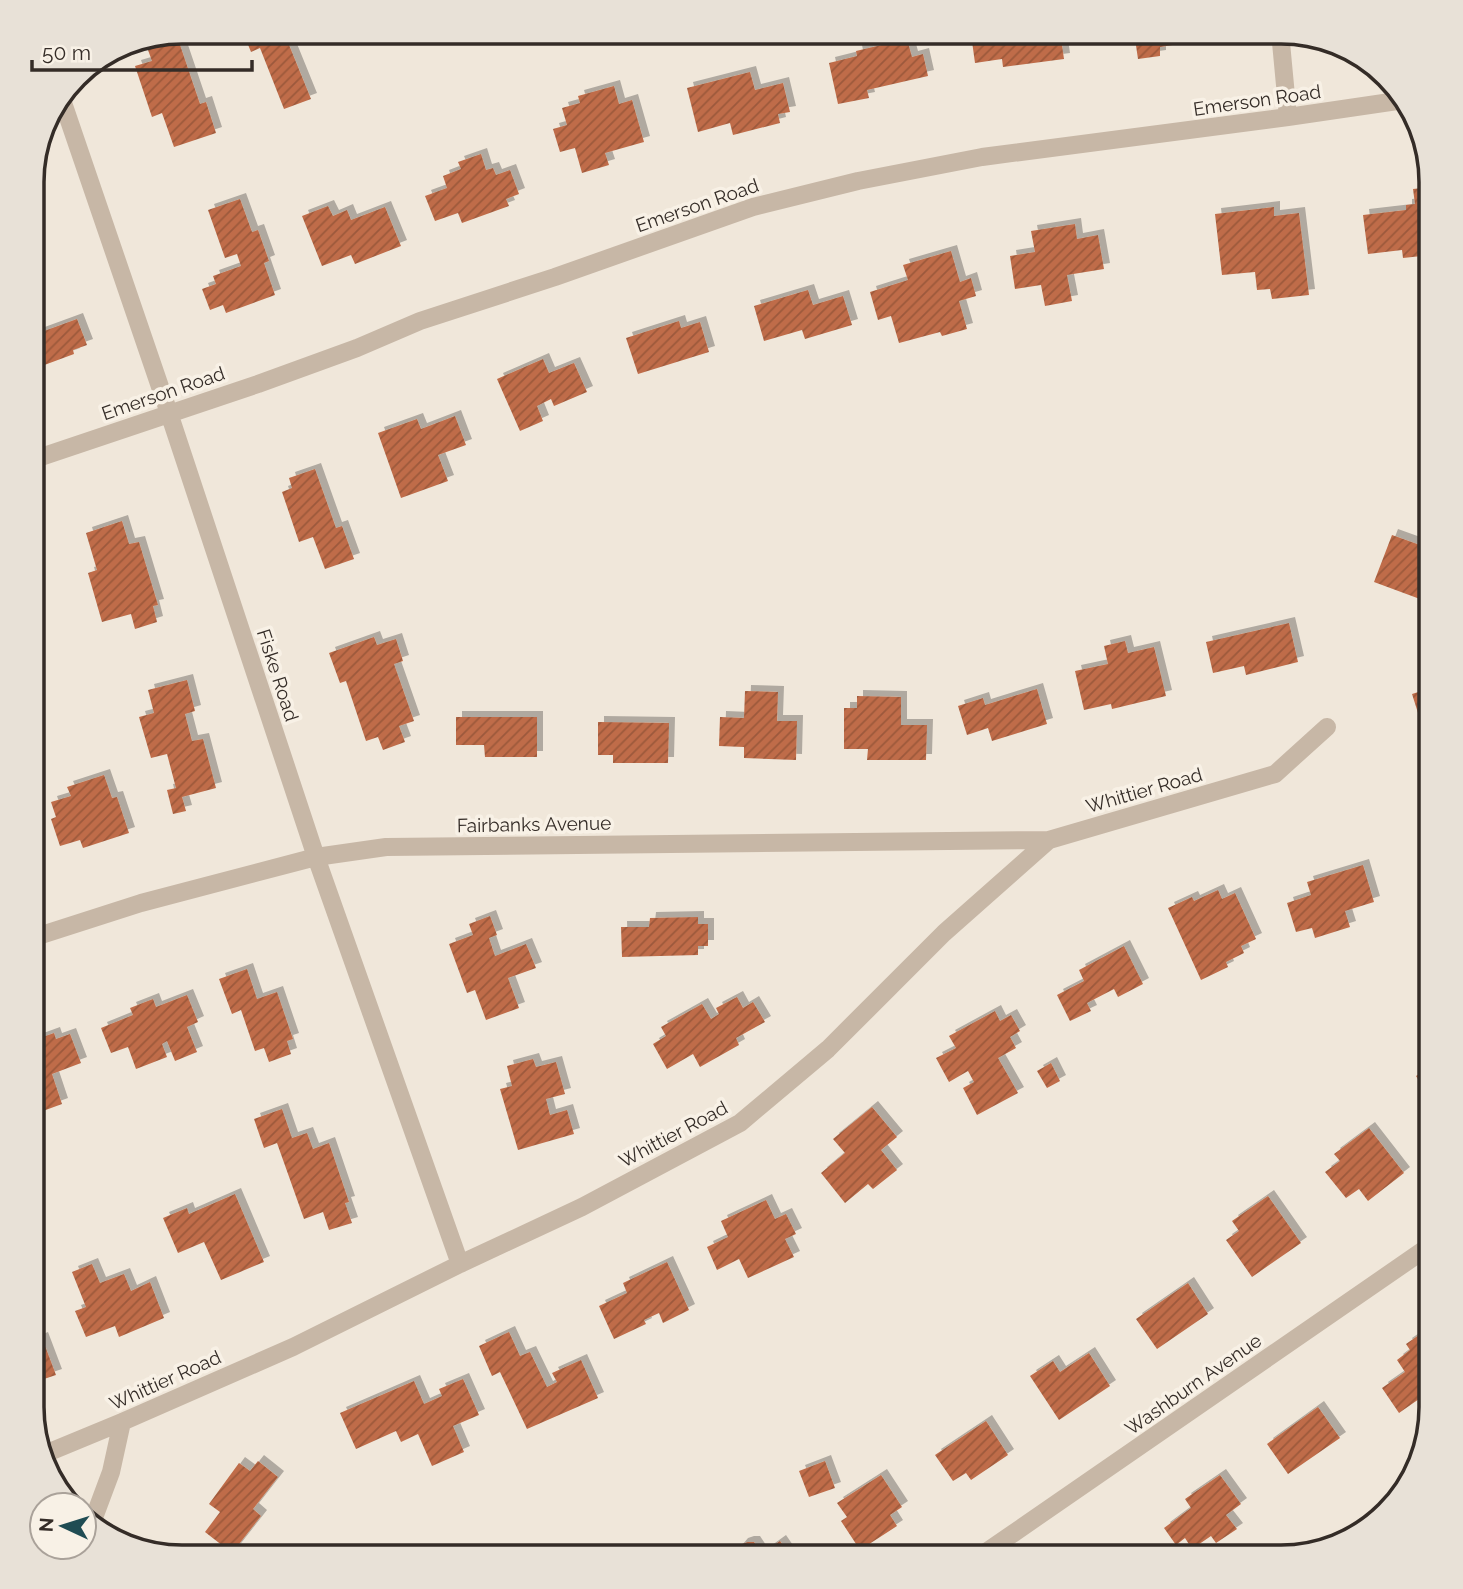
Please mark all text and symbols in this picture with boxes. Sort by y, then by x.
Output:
scale bar [32,28,252,72]
text: 50 m [42,40,91,65]
street label: Emerson Road [1192,80,1322,120]
street label: Emerson Road [633,174,761,236]
street label: Emerson Road [99,362,227,424]
street label: Fiske Road [253,626,303,724]
street label: Whittier Road [1083,763,1205,817]
street label: Fairbanks Avenue [457,812,611,836]
street label: Whittier Road [615,1096,731,1172]
street label: Washburn Avenue [1121,1329,1265,1439]
street label: Whittier Road [106,1346,224,1414]
north arrow [28,1491,98,1561]
text: N [35,1517,58,1533]

